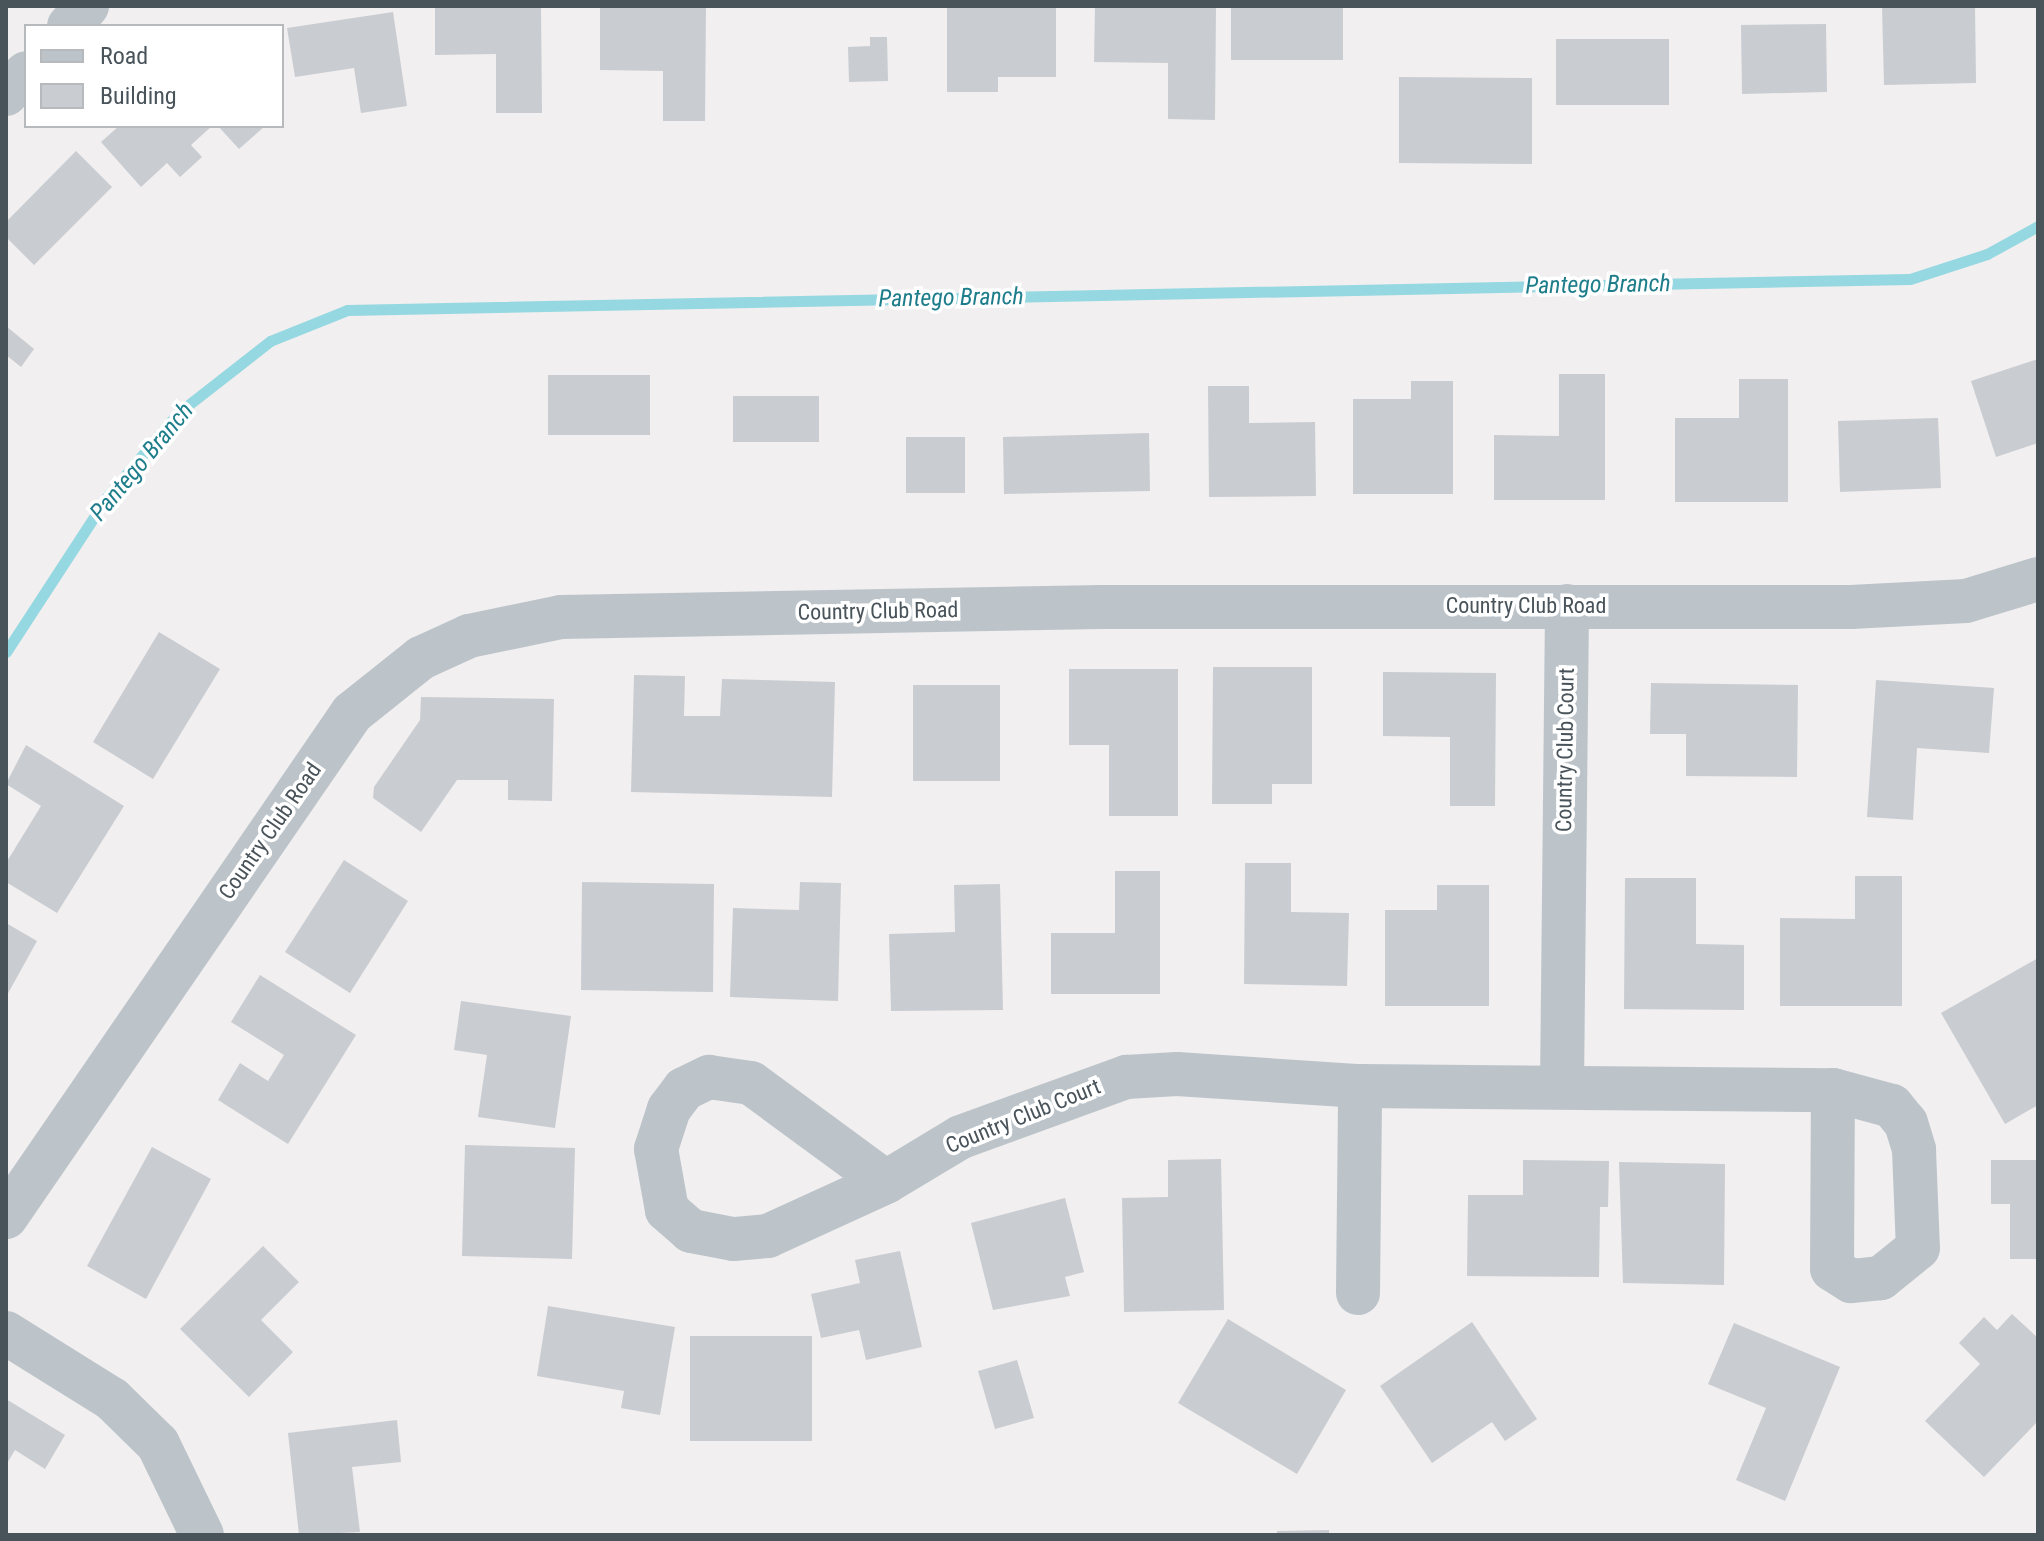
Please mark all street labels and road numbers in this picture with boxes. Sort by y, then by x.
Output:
street label: Country Club Road [1446,593,1606,619]
street label: Country Club Road [797,596,959,626]
street label: Country Club Court [1550,668,1580,832]
street label: Country Club Road [213,758,327,904]
street label: Country Club Court [942,1073,1104,1159]

